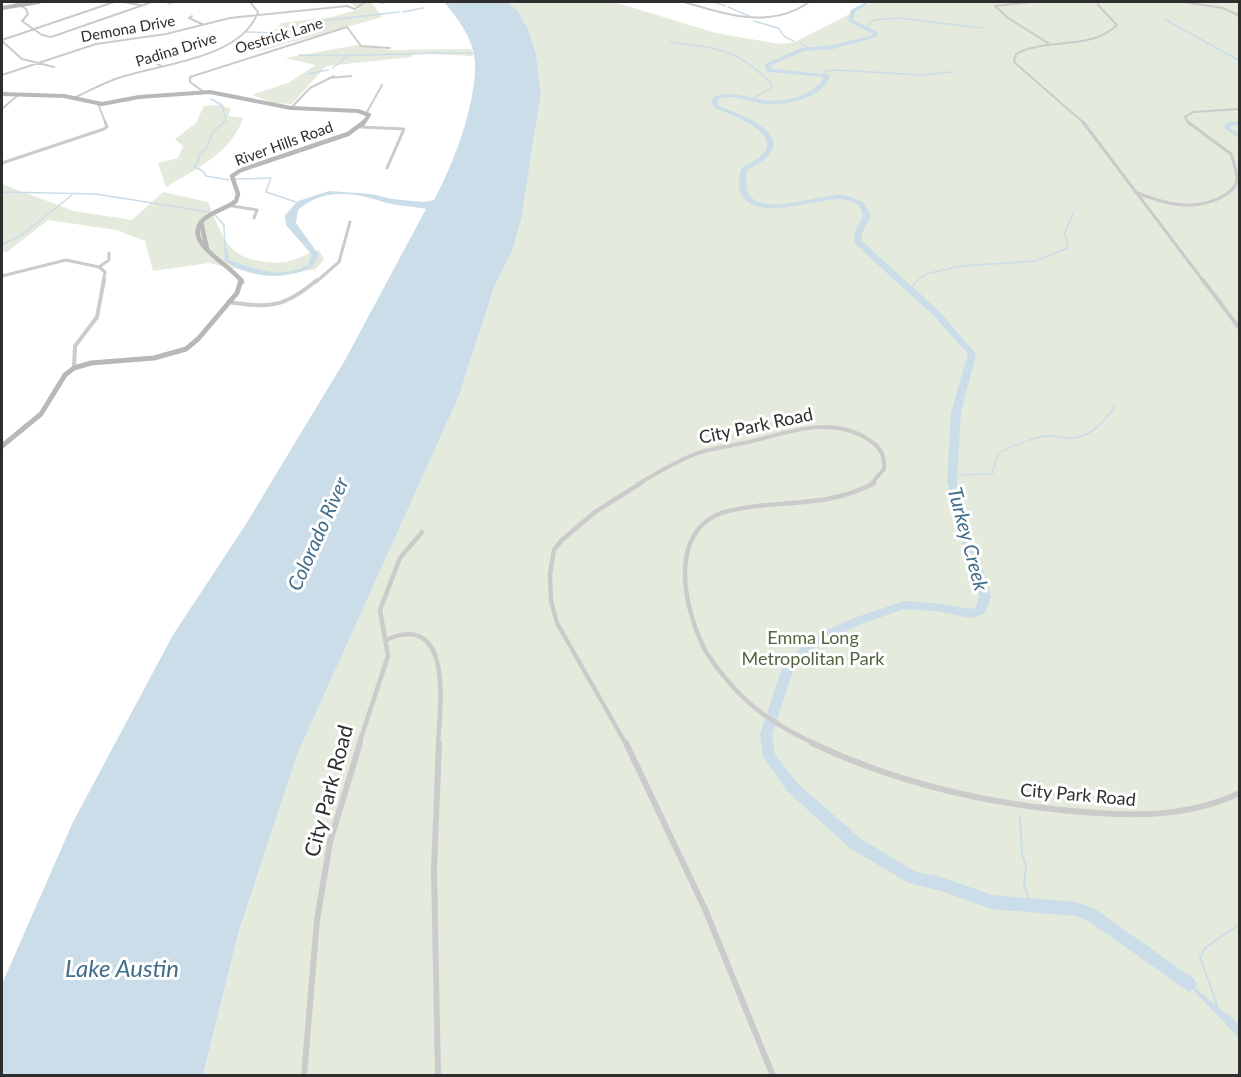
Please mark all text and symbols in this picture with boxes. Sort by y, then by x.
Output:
street label: Demona Drive [79,11,176,45]
street label: Oestrick Lane [233,13,325,57]
street label: Padina Drive [133,28,218,70]
street label: River Hills Road [232,117,335,169]
street label: City Park Road [697,402,815,448]
water label: Colorado River [281,472,353,594]
water label: Turkey Creek [944,484,994,594]
park label: Emma Long Metropolitan Park [742,626,885,669]
street label: City Park Road [298,722,357,859]
street label: City Park Road [1019,778,1137,810]
water label: Lake Austin [65,953,179,982]

